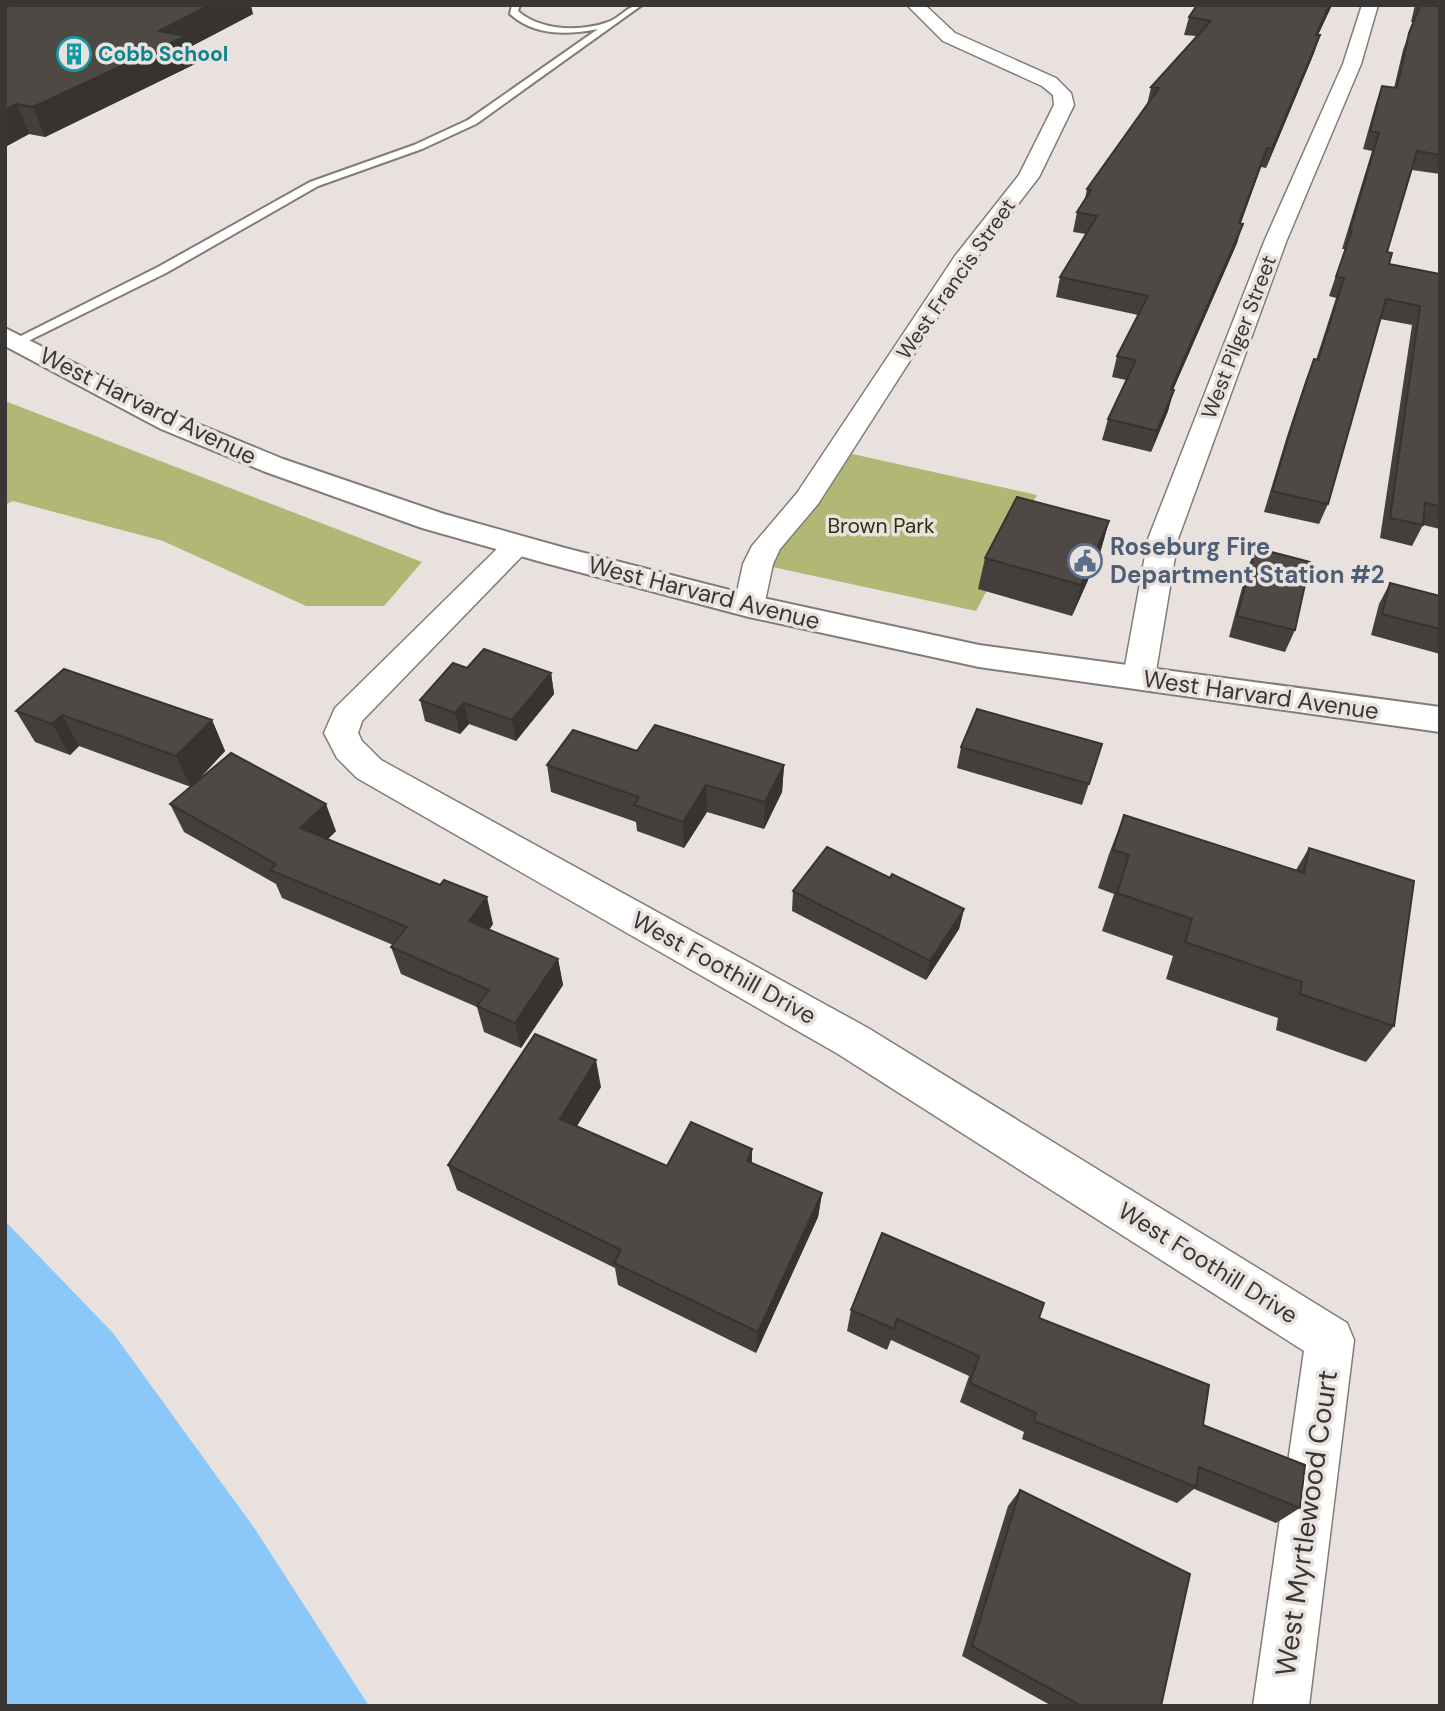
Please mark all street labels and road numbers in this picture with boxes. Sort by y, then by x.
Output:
street label: West Francis Street [890,193,1022,365]
street label: West Pilger Street [1195,251,1283,423]
street label: West Harvard Avenue [35,340,262,472]
street label: West Harvard Avenue [585,549,823,636]
street label: West Harvard Avenue [1141,663,1381,726]
street label: West Foothill Drive [627,904,822,1031]
street label: West Foothill Drive [1113,1195,1304,1330]
street label: West Myrtlewood Court [1267,1368,1346,1678]

